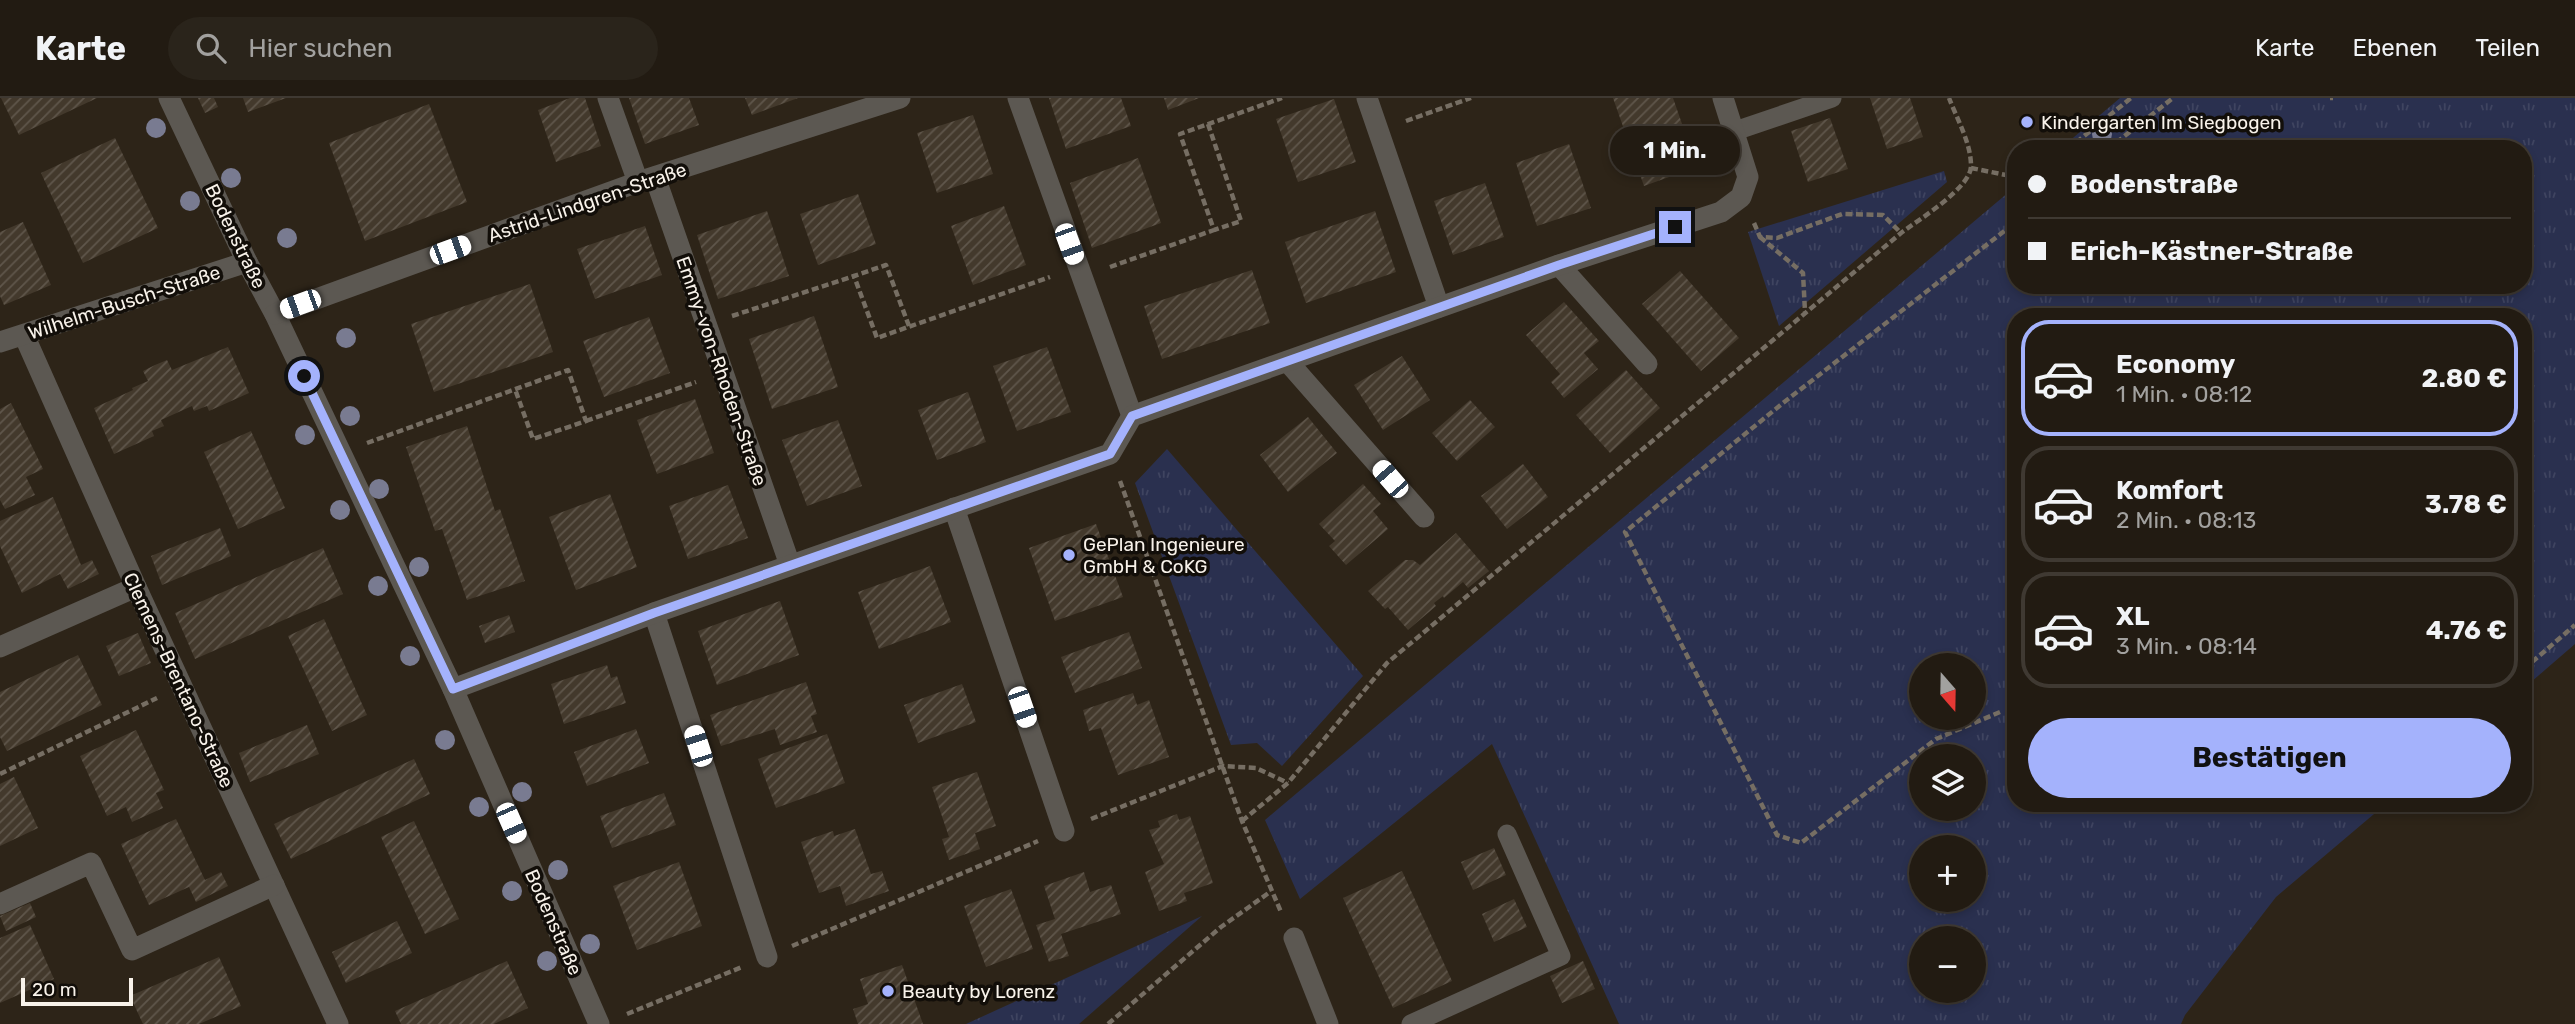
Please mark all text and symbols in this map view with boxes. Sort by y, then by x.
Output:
search box [168,17,658,80]
text: Karte [35,29,126,68]
icon: search [192,29,230,67]
text: Hier suchen [248,33,393,64]
text: Karte [2255,34,2315,62]
text: Ebenen [2353,34,2437,62]
text: Teilen [2475,34,2540,62]
place label: Kindergarten Im Siegbogen [2041,111,2282,134]
marker: Kindergarten Im Siegbogen [2019,114,2035,130]
callout: 1 Min. [1610,125,1740,174]
text: 1 Min. [1643,136,1707,164]
street label: Astrid-Lindgren-Straße [485,158,689,247]
text: Bodenstraße [2070,169,2238,200]
street label: Bodenstraße [200,180,271,292]
route end [1659,211,1691,243]
car [1052,221,1087,267]
car [427,233,474,267]
text: Erich-Kästner-Straße [2070,236,2353,267]
street label: Emmy-von-Rhoden-Straße [671,253,772,489]
street label: Wilhelm-Busch-Straße [25,261,223,344]
car [277,287,324,321]
icon: car [2032,347,2095,410]
text: Economy [2116,349,2235,380]
route start [288,360,320,392]
text: 2.80 € [2422,363,2507,394]
text: 1 Min. · 08:12 [2116,380,2252,408]
car [1369,456,1412,502]
icon: car [2032,473,2095,536]
text: Komfort [2116,475,2223,506]
text: 3.78 € [2425,489,2507,520]
text: 2 Min. · 08:13 [2116,506,2256,534]
place label: GePlan Ingenieure GmbH & CoKG [1083,533,1245,578]
marker: GePlan Ingenieure GmbH & CoKG [1061,547,1077,563]
street label: Clemens-Brentano-Straße [118,569,239,792]
icon: car [2032,599,2095,662]
text: XL [2116,601,2149,632]
text: 4.76 € [2426,615,2507,646]
text: 3 Min. · 08:14 [2116,632,2257,660]
north arrow [1909,653,1986,730]
map controls [1909,653,1986,1003]
car [1006,684,1039,730]
button: Bestätigen [2028,718,2511,798]
car [682,723,715,769]
button: layers [1909,744,1986,821]
car [493,800,530,846]
button: + [1909,835,1986,912]
street label: Bodenstraße [520,866,587,979]
button: − [1909,926,1986,1003]
scale bar [21,975,133,1007]
text: 20 m [32,978,77,1001]
place label: Beauty by Lorenz [902,980,1055,1003]
marker: Beauty by Lorenz [880,983,896,999]

